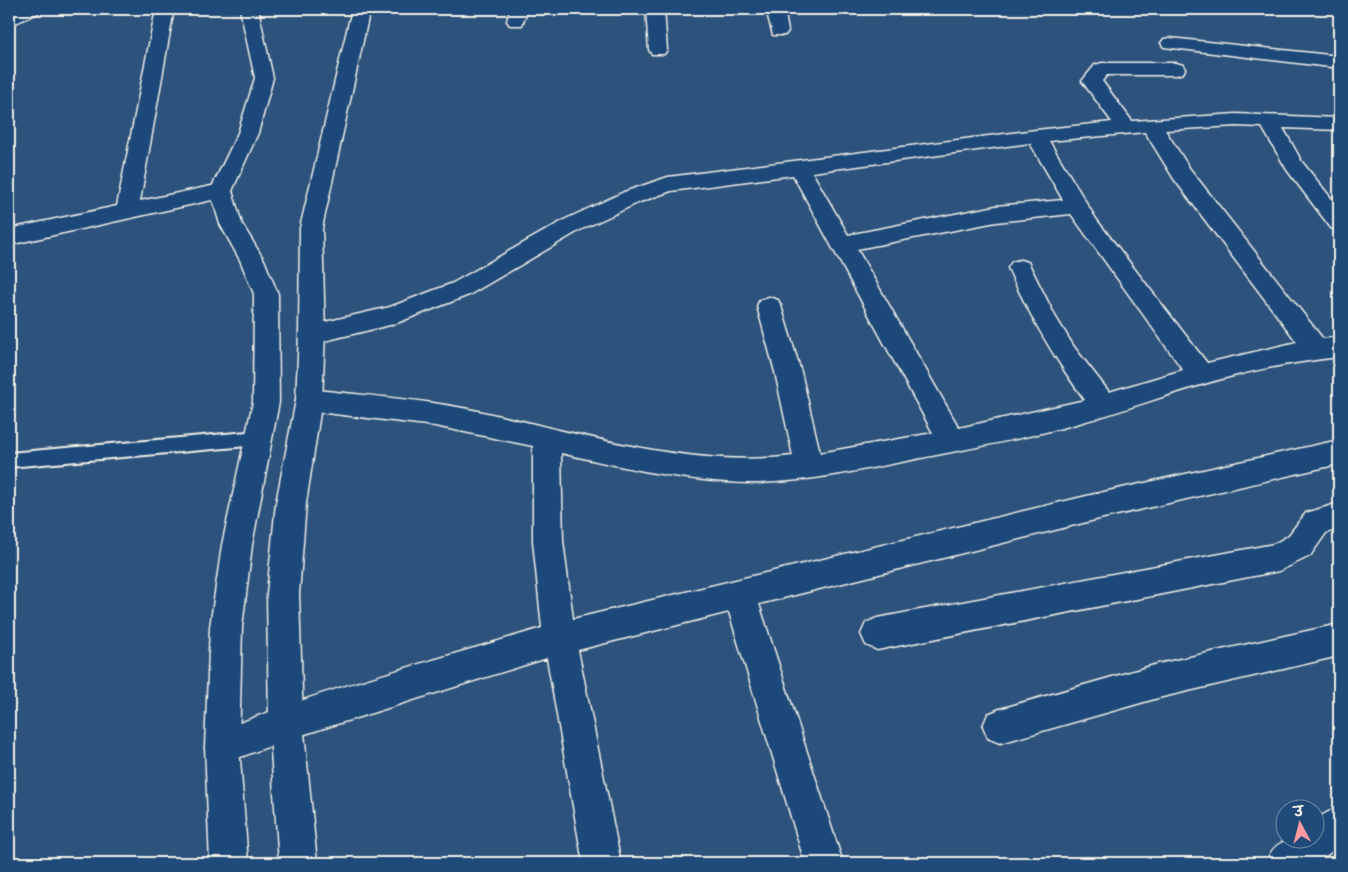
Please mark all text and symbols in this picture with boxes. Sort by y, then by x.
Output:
north arrow [1276,800,1326,850]
text: उ [1291,802,1306,821]

